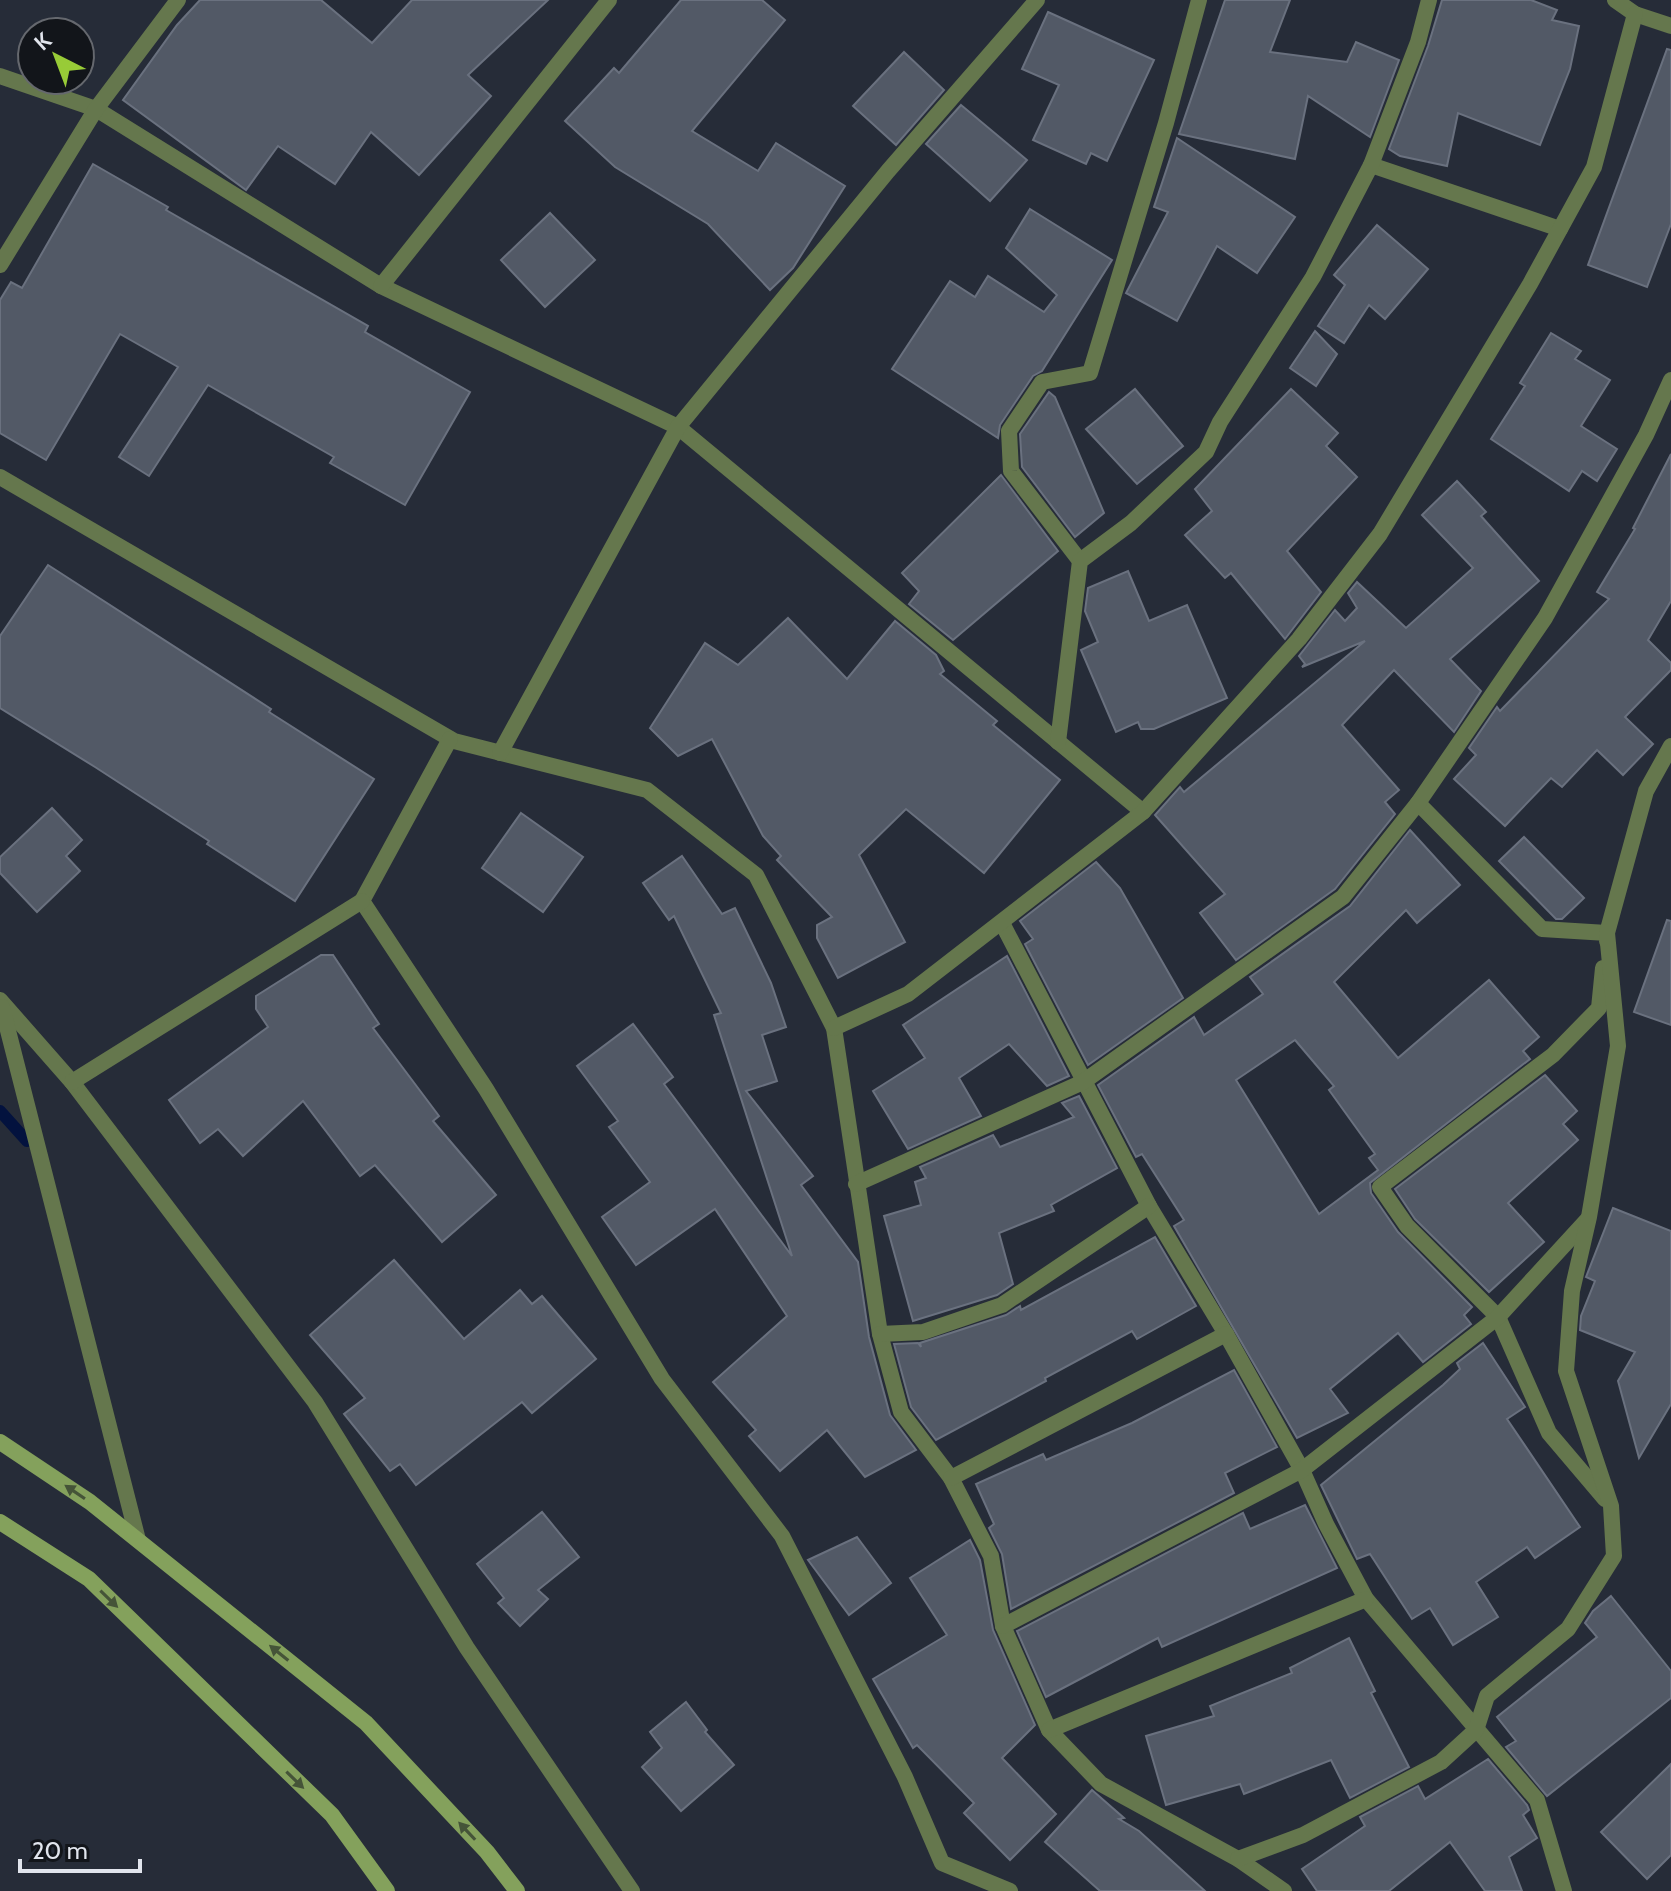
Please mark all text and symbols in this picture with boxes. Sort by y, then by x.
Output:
north arrow [16,16,96,96]
text: K [29,27,57,56]
one-way arrow [64,1484,85,1499]
one-way arrow [99,1589,118,1607]
one-way arrow [269,1645,289,1662]
one-way arrow [286,1771,305,1789]
one-way arrow [459,1822,477,1841]
scale bar [20,1823,140,1873]
text: 20 m [32,1836,88,1865]

